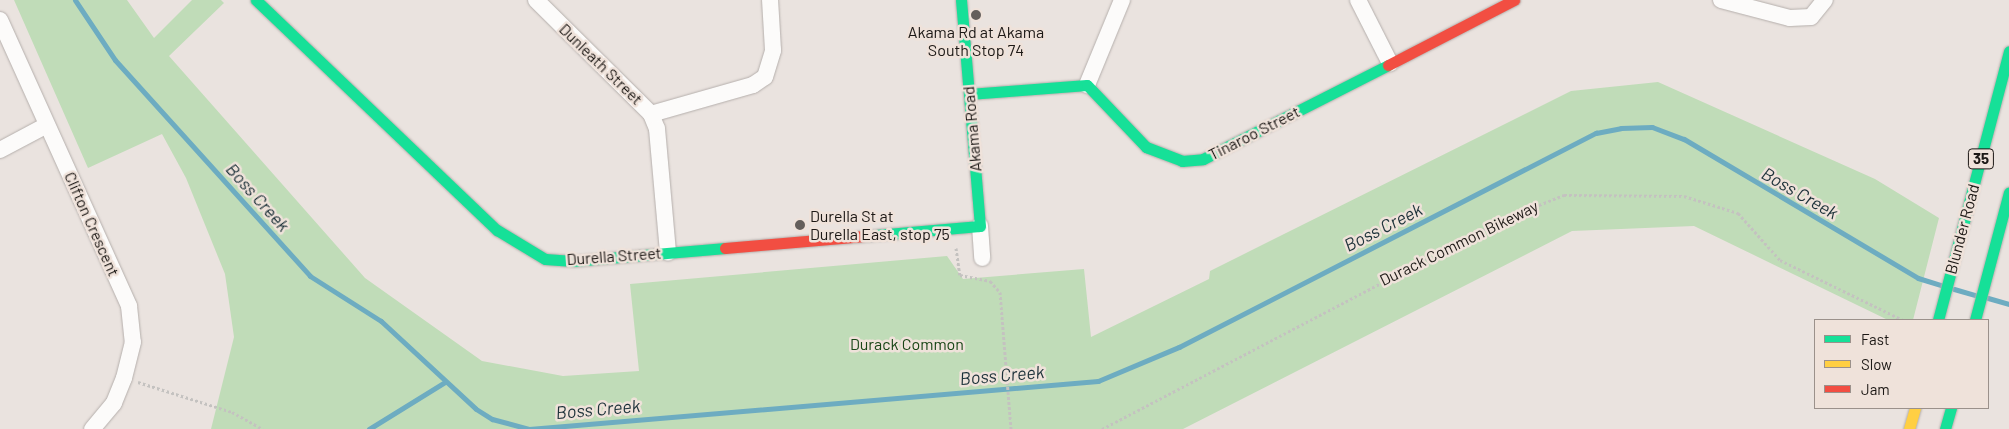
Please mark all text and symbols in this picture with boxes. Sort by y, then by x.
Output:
marker: Akama Rd at Akama South Stop 74 [970,9,982,21]
street label: Dunleath Street [555,19,647,109]
place label: Akama Rd at Akama South Stop 74 [908,22,1044,60]
street label: Akama Road [959,85,985,173]
street label: Tinaroo Street [1205,102,1303,164]
road number: 35 [1967,146,1995,172]
water label: Boss Creek [222,158,294,236]
water label: Boss Creek [1758,162,1842,224]
street label: Clifton Crescent [60,169,124,279]
street label: Blunder Road [1941,182,1983,276]
street label: Durack Common Bikeway [1377,196,1541,290]
water label: Boss Creek [1340,198,1426,256]
place label: Durella St at Durella East, stop 75 [810,206,950,244]
marker: Durella St at Durella East, stop 75 [794,219,806,231]
street label: Durella Street [566,243,662,269]
legend [1814,319,1989,409]
text: Fast [1861,330,1889,348]
park label: Durack Common [850,334,964,354]
text: Slow [1861,355,1892,373]
water label: Boss Creek [959,361,1045,389]
text: Jam [1861,380,1890,398]
water label: Boss Creek [555,395,641,423]

